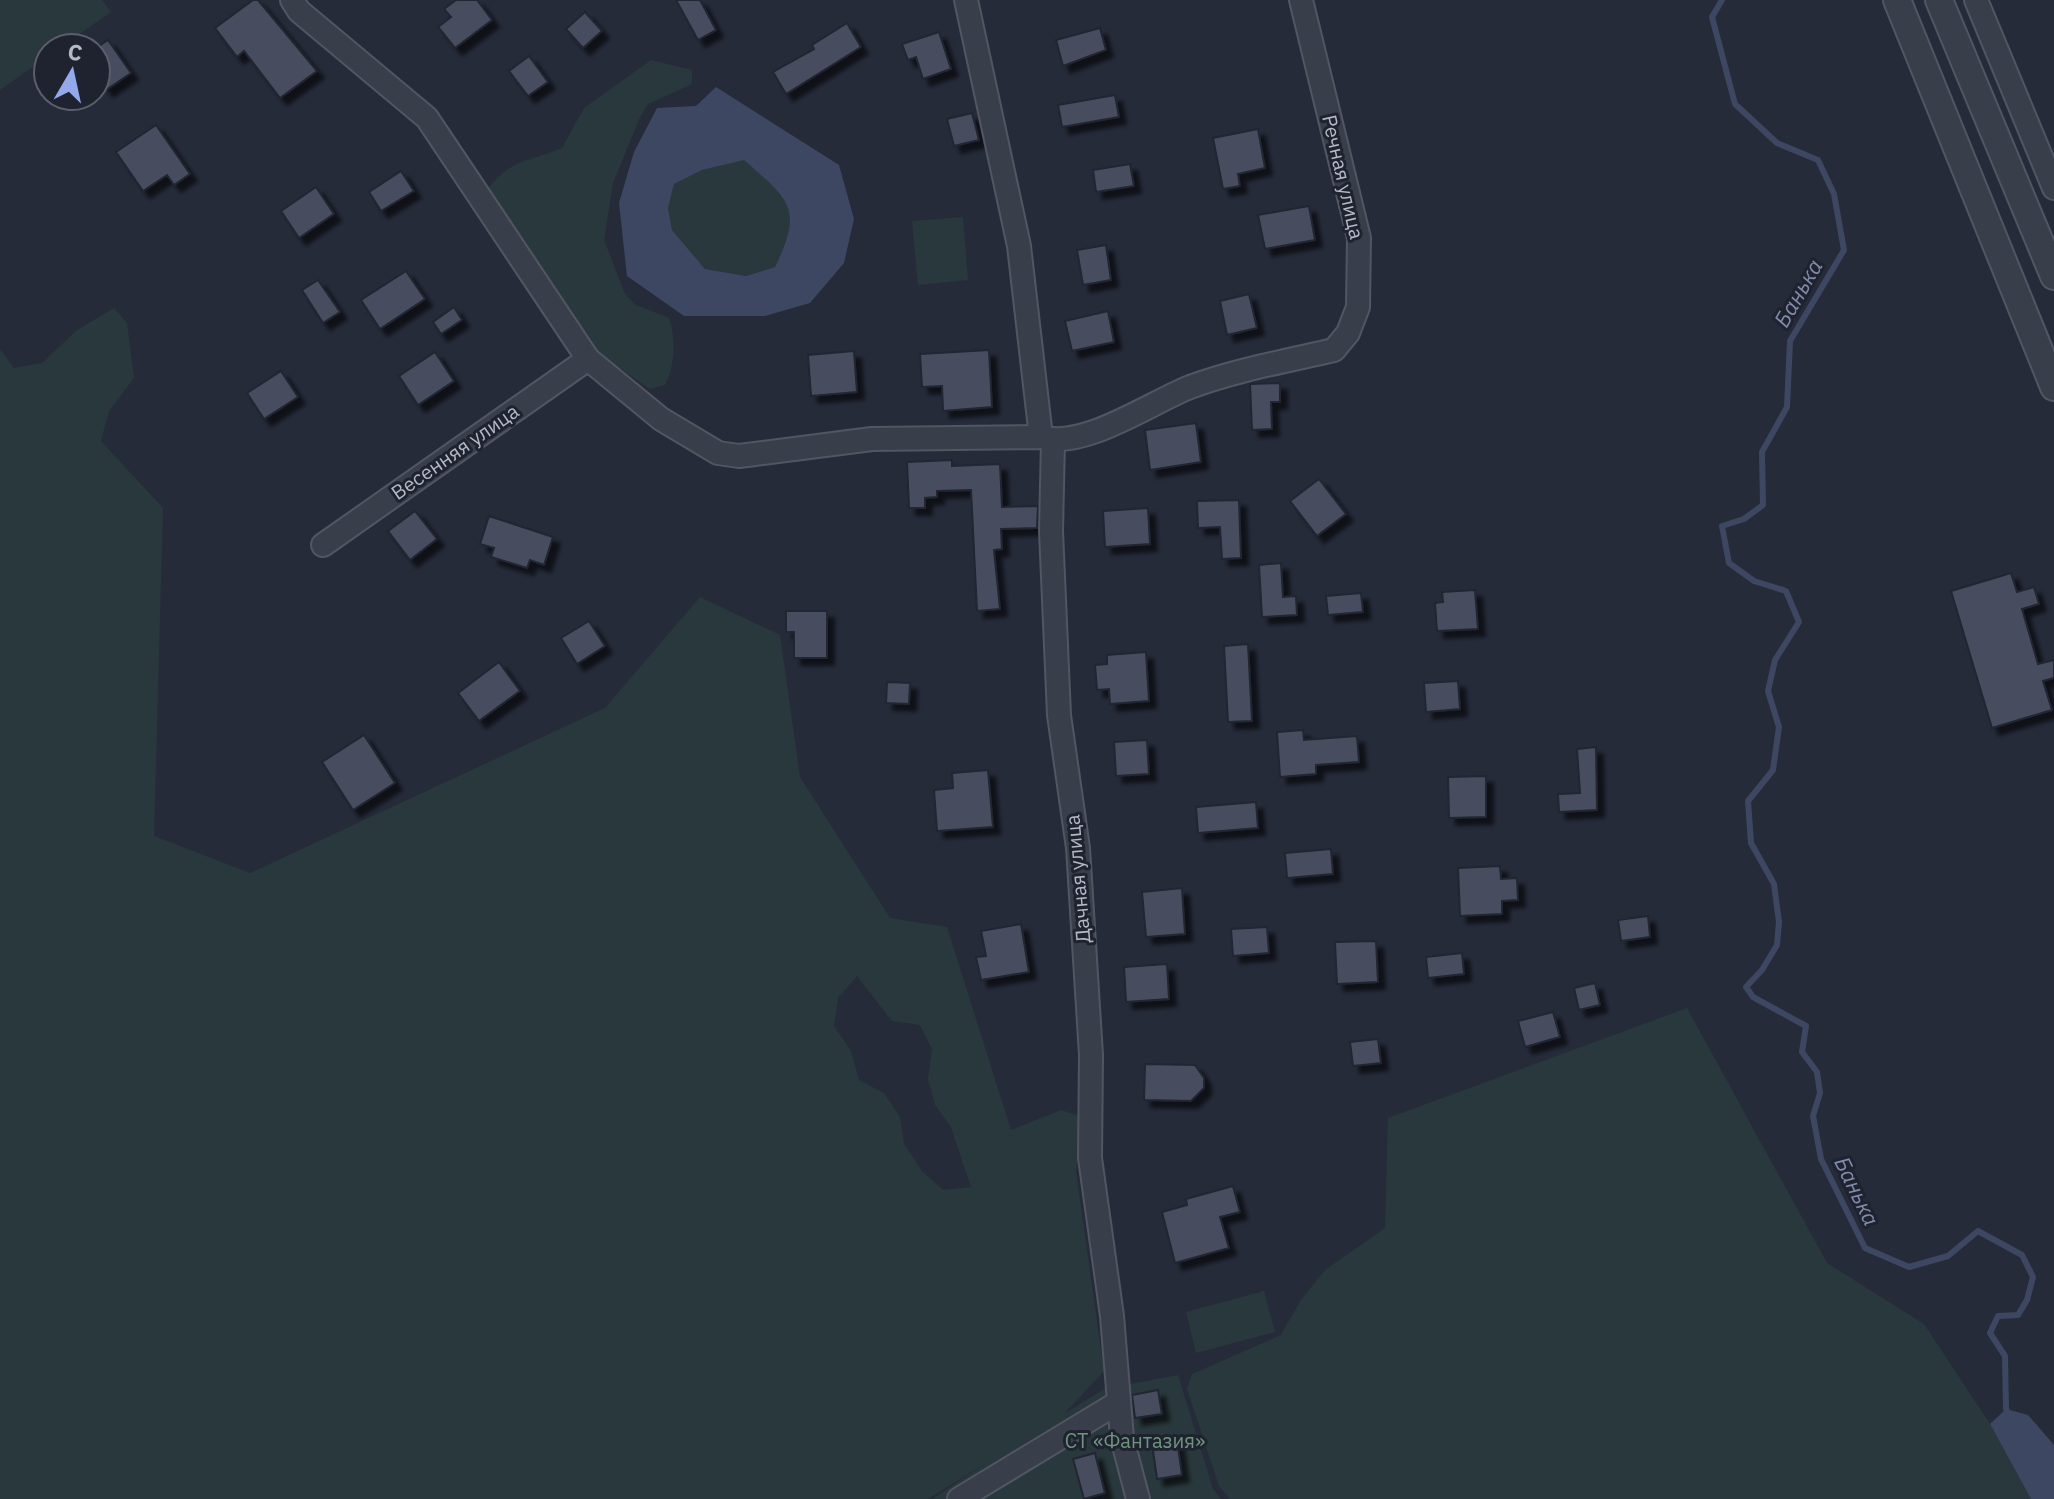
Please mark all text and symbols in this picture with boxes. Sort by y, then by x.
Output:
north arrow [32,32,112,112]
text: С [66,36,85,67]
street label: Речная улица [1316,112,1371,242]
water label: Банька [1767,254,1829,332]
street label: Весенняя улица [386,397,524,506]
street label: Дачная улица [1058,813,1097,944]
water label: Банька [1828,1151,1887,1230]
park label: СТ «Фантазия» [1065,1427,1205,1454]

